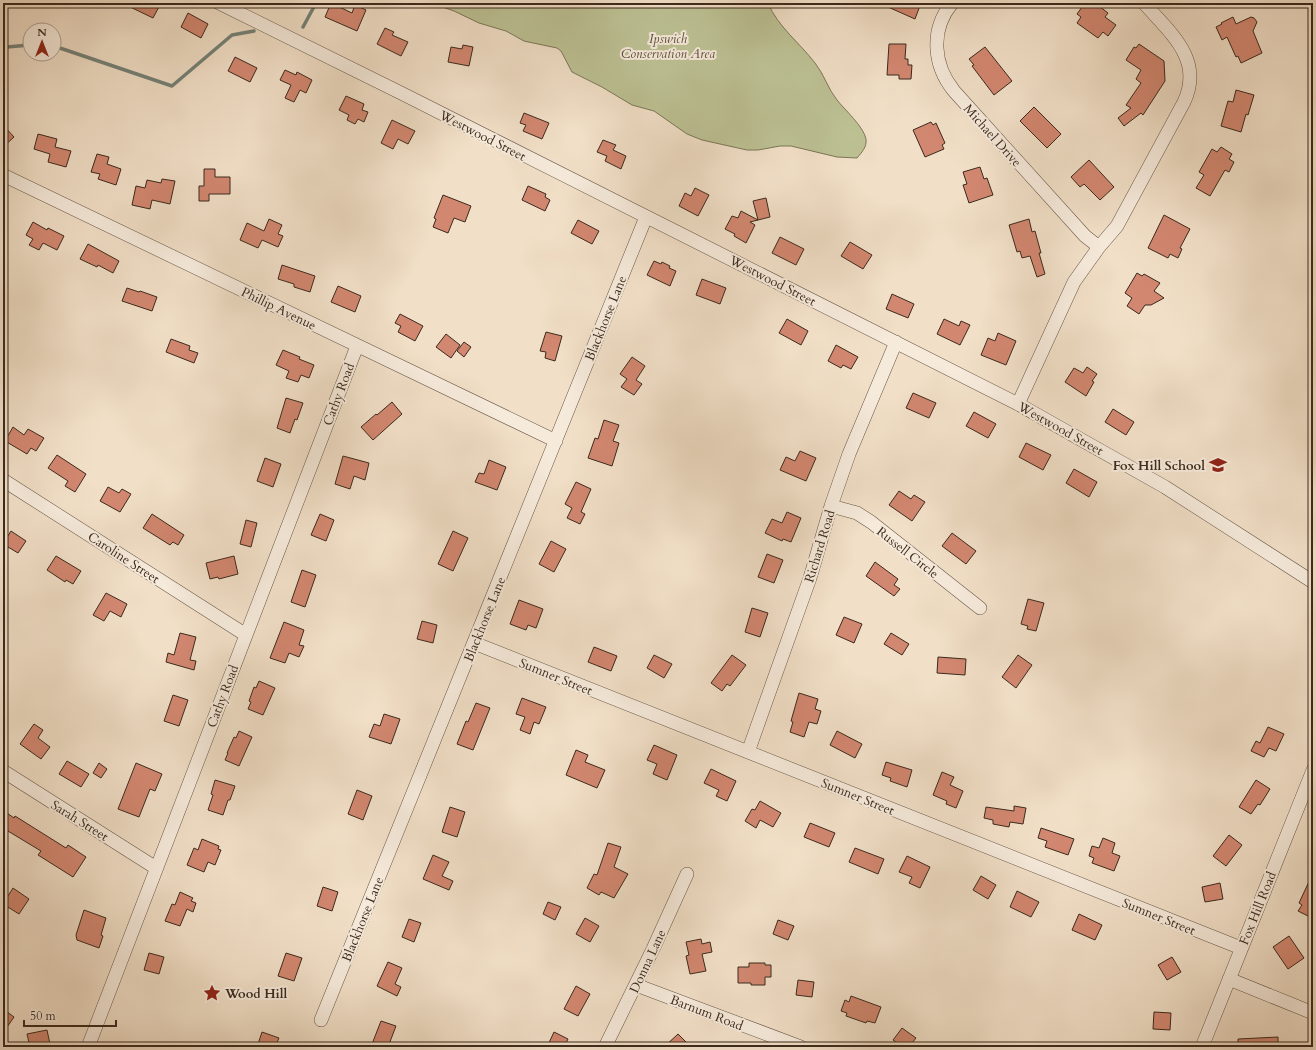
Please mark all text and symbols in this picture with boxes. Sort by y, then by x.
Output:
north arrow [22,22,62,62]
text: N [37,25,47,40]
park label: Ipswich Conservation Area [621,30,715,63]
street label: Michael Drive [959,100,1025,171]
street label: Westwood Street [435,106,529,165]
street label: Westwood Street [725,251,819,310]
street label: Blackhorse Lane [581,273,631,364]
street label: Phillip Avenue [238,283,319,335]
street label: Cathy Road [319,360,359,428]
street label: Westwood Street [1014,398,1106,460]
school or university icon: Fox Hill School [1208,455,1228,475]
place label: Fox Hill School [1113,457,1205,475]
street label: Richard Road [800,508,840,585]
street label: Russell Circle [873,523,942,583]
street label: Caroline Street [84,528,163,588]
street label: Blackhorse Lane [460,574,510,665]
street label: Sumner Street [516,654,595,700]
street label: Cathy Road [203,662,243,730]
street label: Sumner Street [818,774,897,820]
street label: Sarah Street [47,796,112,846]
street label: Fox Hill Road [1235,869,1281,948]
street label: Blackhorse Lane [338,874,388,965]
street label: Sumner Street [1119,894,1198,940]
street label: Donna Lane [625,927,671,996]
place icon: Wood Hill [202,983,222,1003]
place label: Wood Hill [224,985,288,1003]
street label: Barnum Road [668,991,746,1035]
scale bar [24,1002,116,1028]
text: 50 m [30,1008,57,1024]

